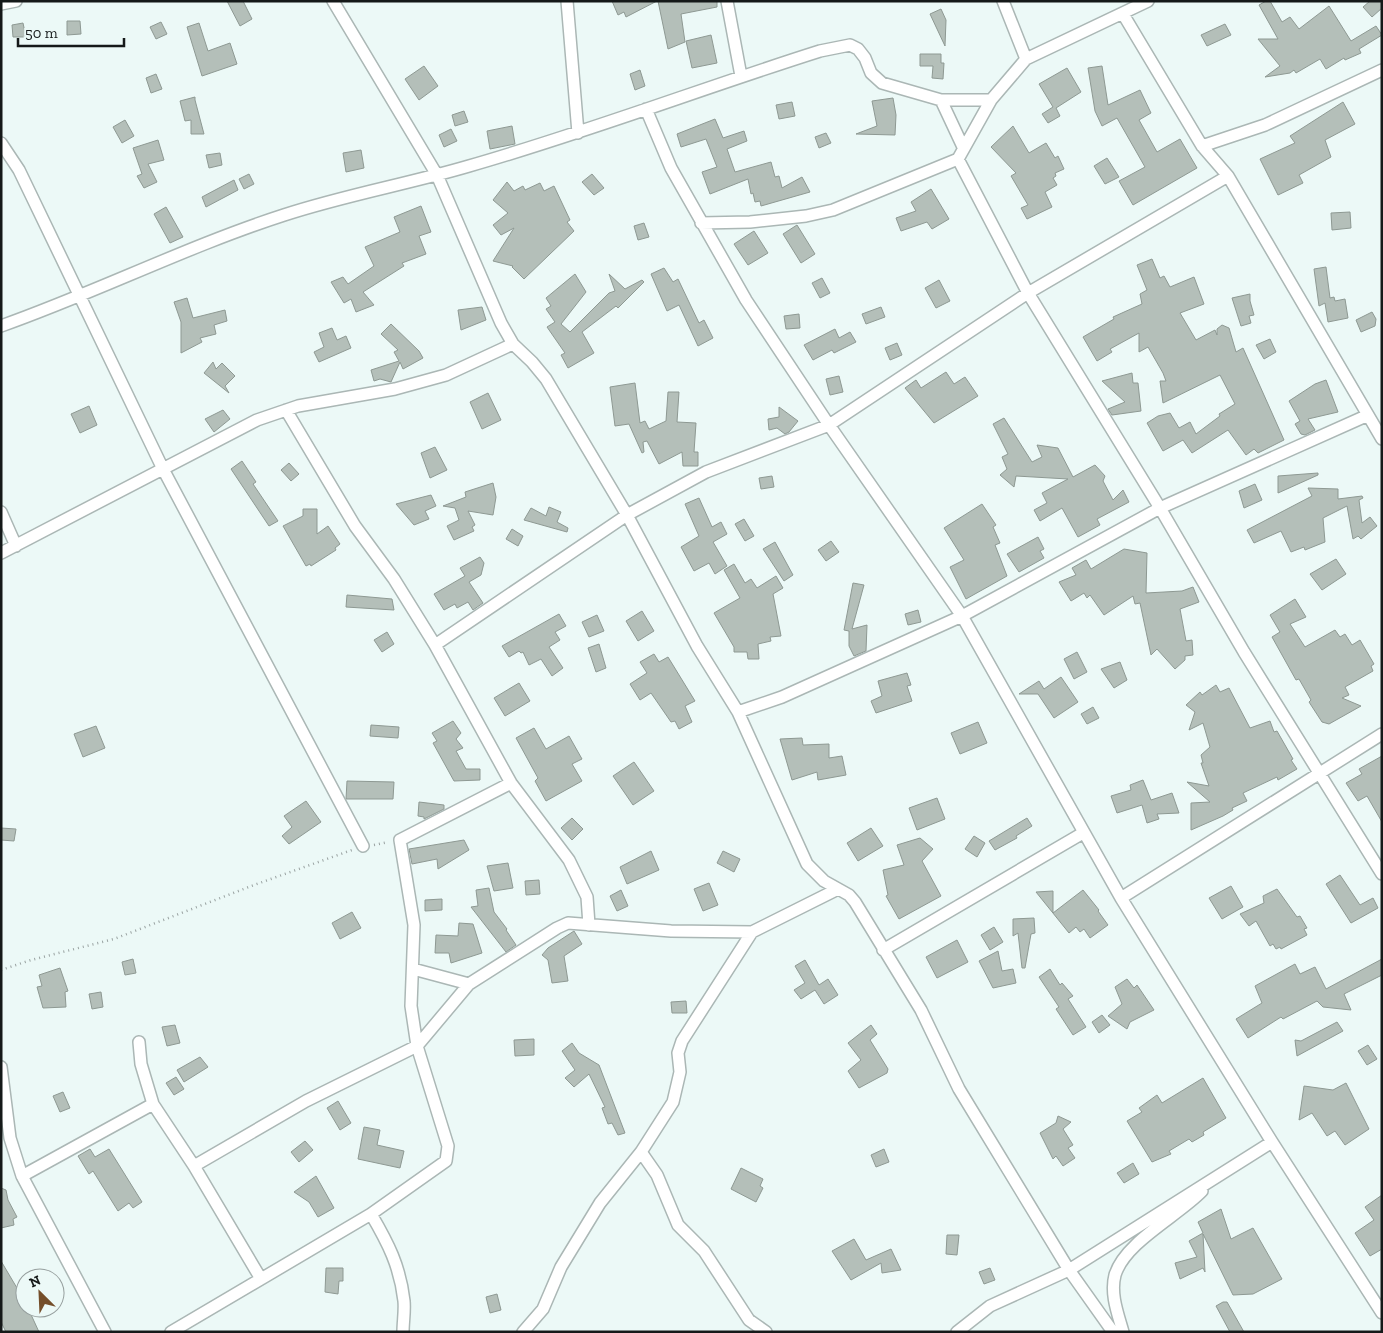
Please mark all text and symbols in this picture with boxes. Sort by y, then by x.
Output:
scale bar [18,15,124,47]
text: 50 m [25,24,58,42]
north arrow [15,1268,65,1318]
text: N [27,1272,44,1292]

